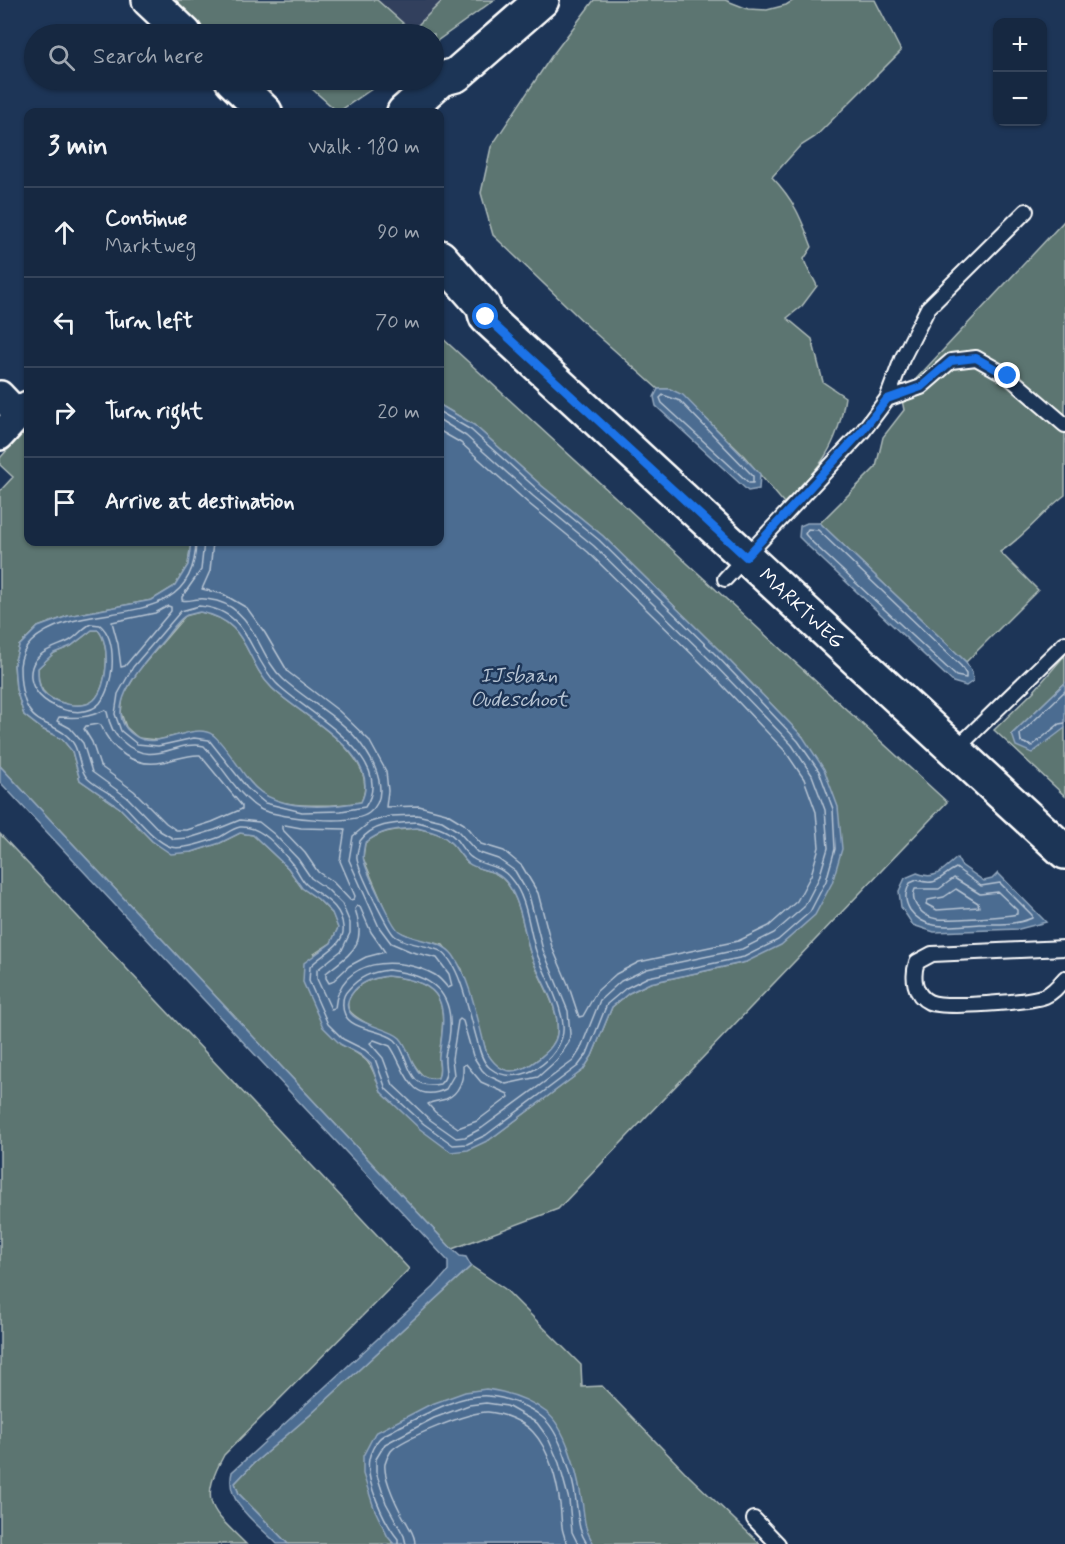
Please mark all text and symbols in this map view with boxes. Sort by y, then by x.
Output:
map controls [993,18,1047,126]
button: + [993,18,1047,72]
search box [24,24,444,90]
icon: search [45,41,78,74]
text: Search here [93,43,204,71]
button: − [993,72,1047,126]
text: 3 min [48,130,108,164]
text: Walk · 180 m [308,134,420,161]
text: Continue [105,205,187,233]
icon: ahead [48,216,81,249]
text: 90 m [377,219,420,246]
text: Marktweg [105,233,196,260]
route start [472,303,498,329]
icon: left [48,306,81,339]
text: Turn left [105,308,193,336]
text: 70 m [375,309,420,336]
route end [994,362,1020,388]
icon: right [48,396,81,429]
text: Turn right [105,398,203,426]
text: 20 m [377,399,420,426]
icon: arrive [48,486,81,519]
text: Arrive at destination [105,488,295,516]
street label: MARKTWEG [753,563,849,655]
water label: IJsbaan Oudeschoot [470,662,569,714]

